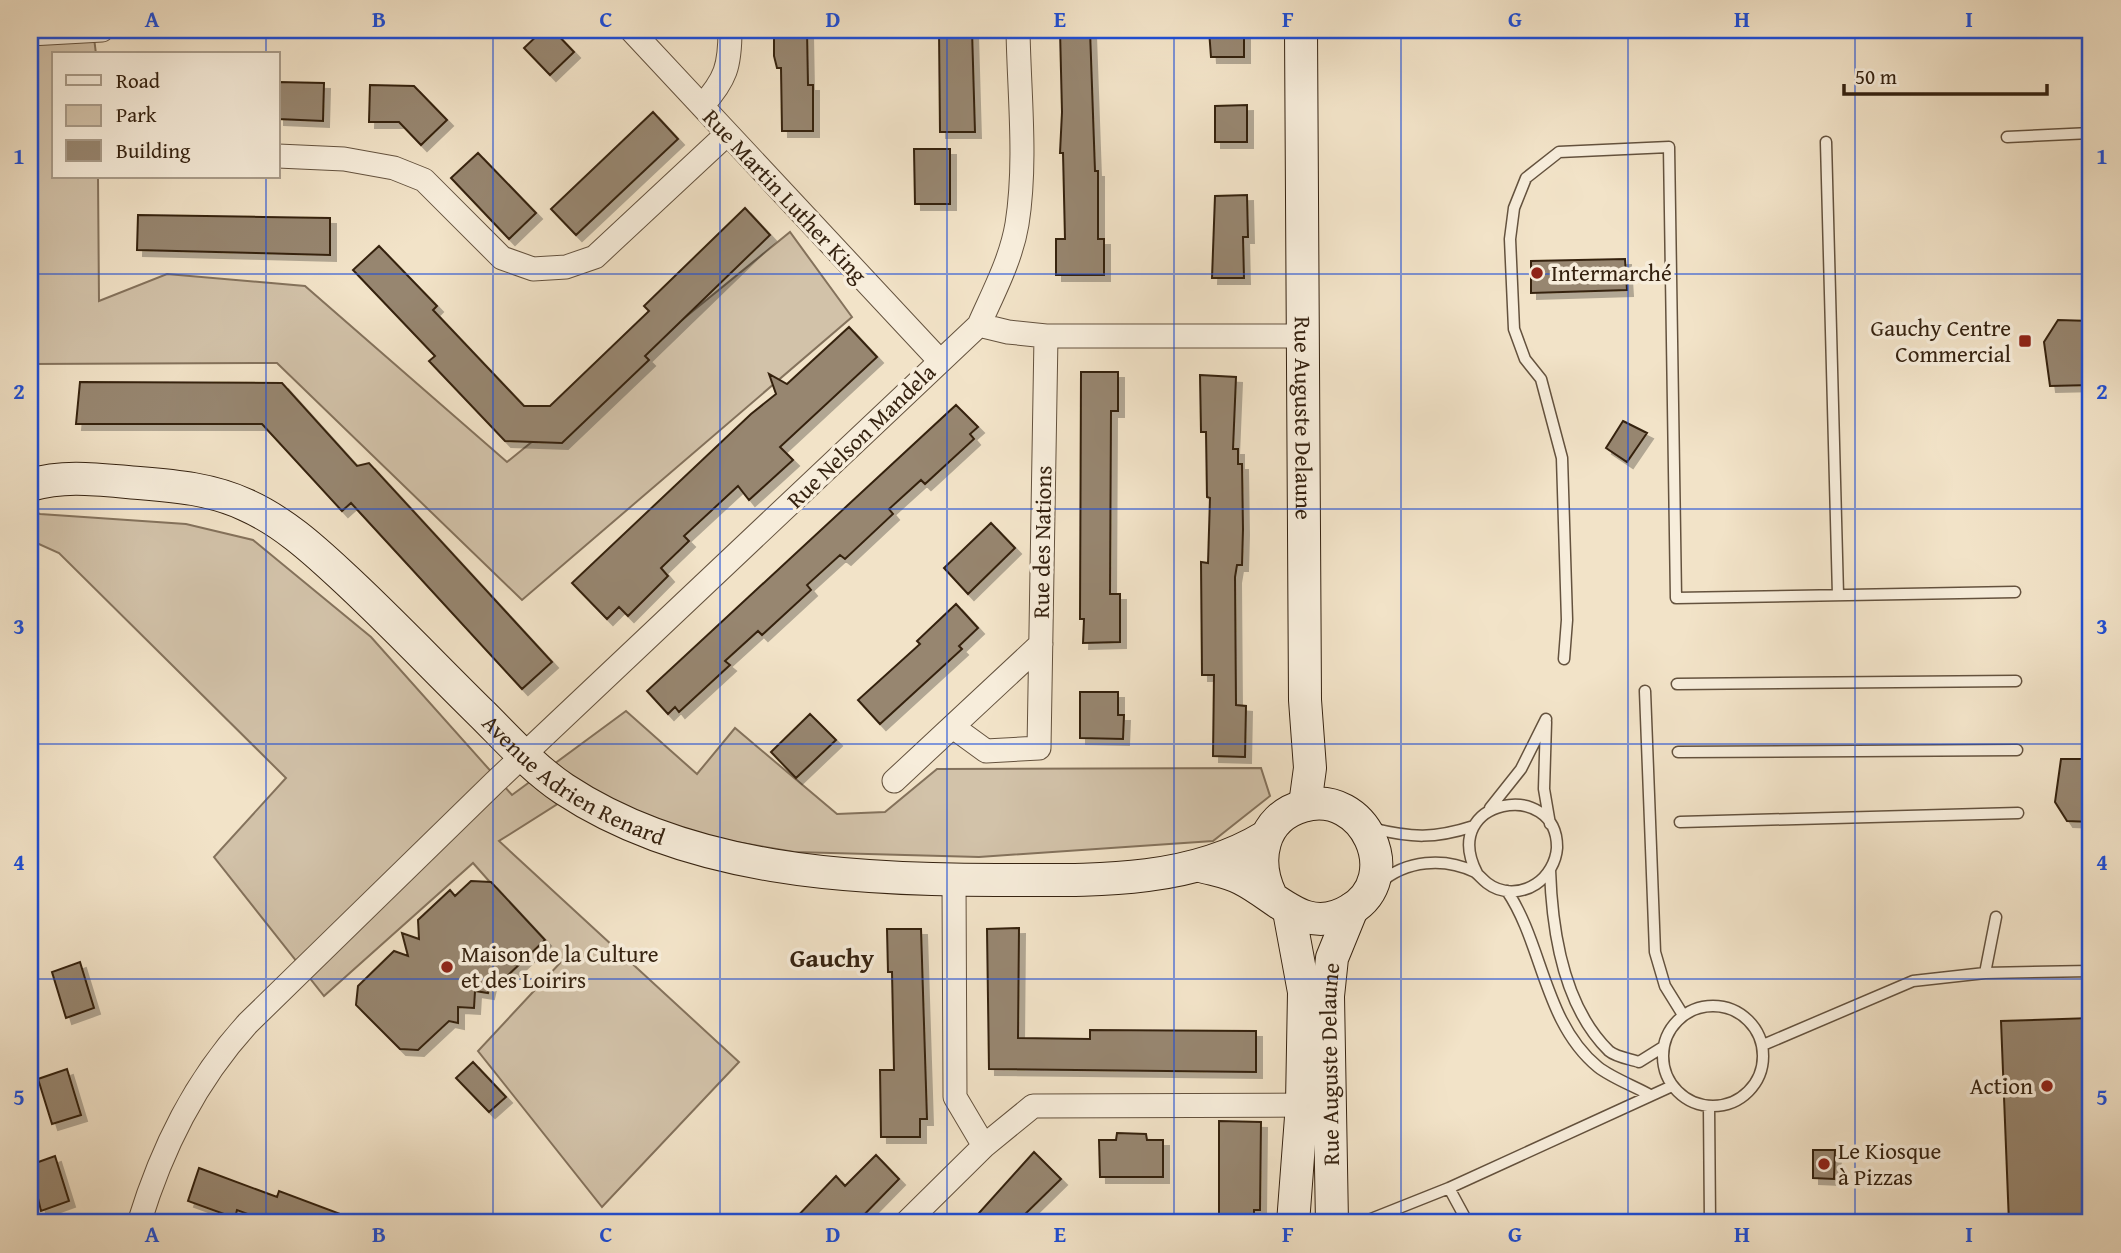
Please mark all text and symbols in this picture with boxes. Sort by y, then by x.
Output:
text: A [145,2,160,35]
text: B [372,2,386,35]
text: C [599,2,613,35]
text: D [826,2,841,35]
text: E [1054,2,1066,35]
text: F [1282,2,1294,35]
text: G [1508,2,1522,35]
text: H [1734,2,1750,35]
text: I [1965,2,1973,35]
legend [52,52,280,178]
scale bar [1844,52,2048,96]
text: 50 m [1855,61,1897,92]
text: Road [116,65,161,96]
text: Park [116,99,157,130]
street label: Rue Martin Luther King [696,101,875,291]
text: Building [116,135,191,166]
text: 1 [13,139,25,172]
text: 1 [2096,139,2108,172]
place label: Intermarché [1551,256,1672,289]
marker: Intermarché [1529,265,1545,281]
place label: Gauchy Centre Commercial [1871,311,2011,370]
street label: Rue Auguste Delaune [1287,316,1321,520]
marker: Gauchy Centre Commercial [2017,333,2033,349]
street label: Rue Nelson Mandela [779,356,943,515]
text: 2 [13,374,25,407]
text: 2 [2096,374,2108,407]
street label: Rue des Nations [1024,465,1059,619]
text: 3 [13,609,25,642]
text: 3 [2096,609,2108,642]
street label: Avenue Adrien Renard [475,707,670,853]
text: 4 [13,845,25,878]
text: 4 [2096,845,2108,878]
place label: Maison de la Culture et des Loirirs [461,937,658,996]
district label: Gauchy [790,938,875,977]
marker: Maison de la Culture et des Loirirs [439,959,455,975]
street label: Rue Auguste Delaune [1311,961,1347,1166]
place label: Action [1970,1069,2033,1102]
marker: Action [2039,1078,2055,1094]
text: 5 [13,1080,25,1113]
text: 5 [2096,1080,2108,1113]
place label: Le Kiosque à Pizzas [1838,1134,1941,1193]
marker: Le Kiosque à Pizzas [1816,1156,1832,1172]
text: A [145,1217,160,1250]
text: B [372,1217,386,1250]
text: C [599,1217,613,1250]
text: D [826,1217,841,1250]
text: E [1054,1217,1066,1250]
text: F [1282,1217,1294,1250]
text: G [1508,1217,1522,1250]
text: H [1734,1217,1750,1250]
text: I [1965,1217,1973,1250]

